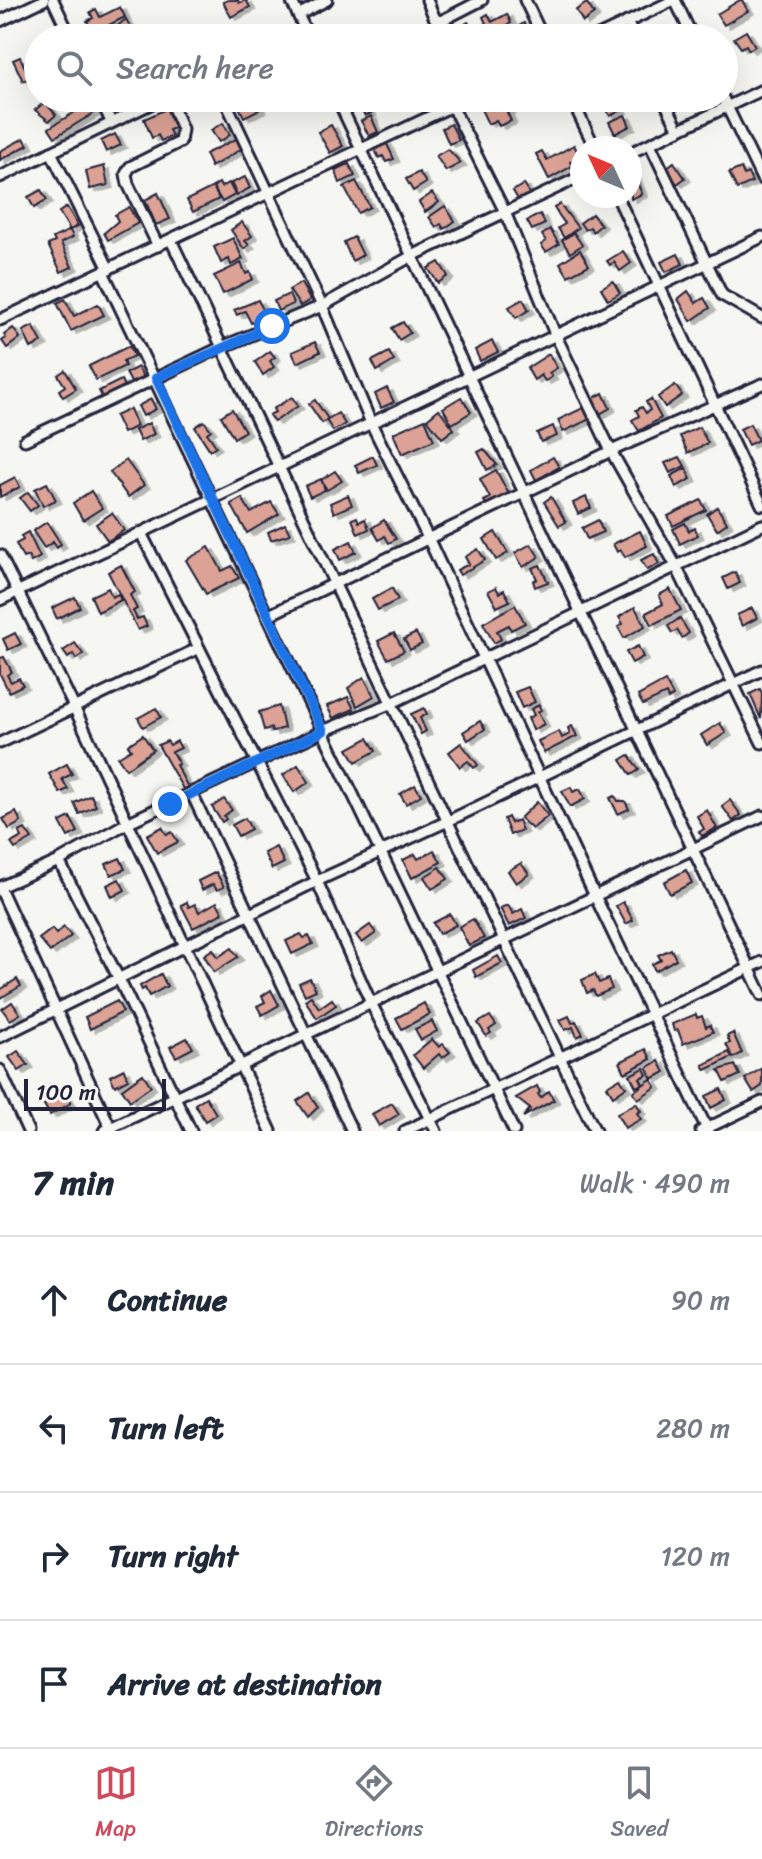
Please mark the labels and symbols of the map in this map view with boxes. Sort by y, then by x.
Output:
north arrow [570,136,642,208]
route start [254,308,290,344]
route end [152,786,188,822]
scale bar [24,1075,166,1111]

